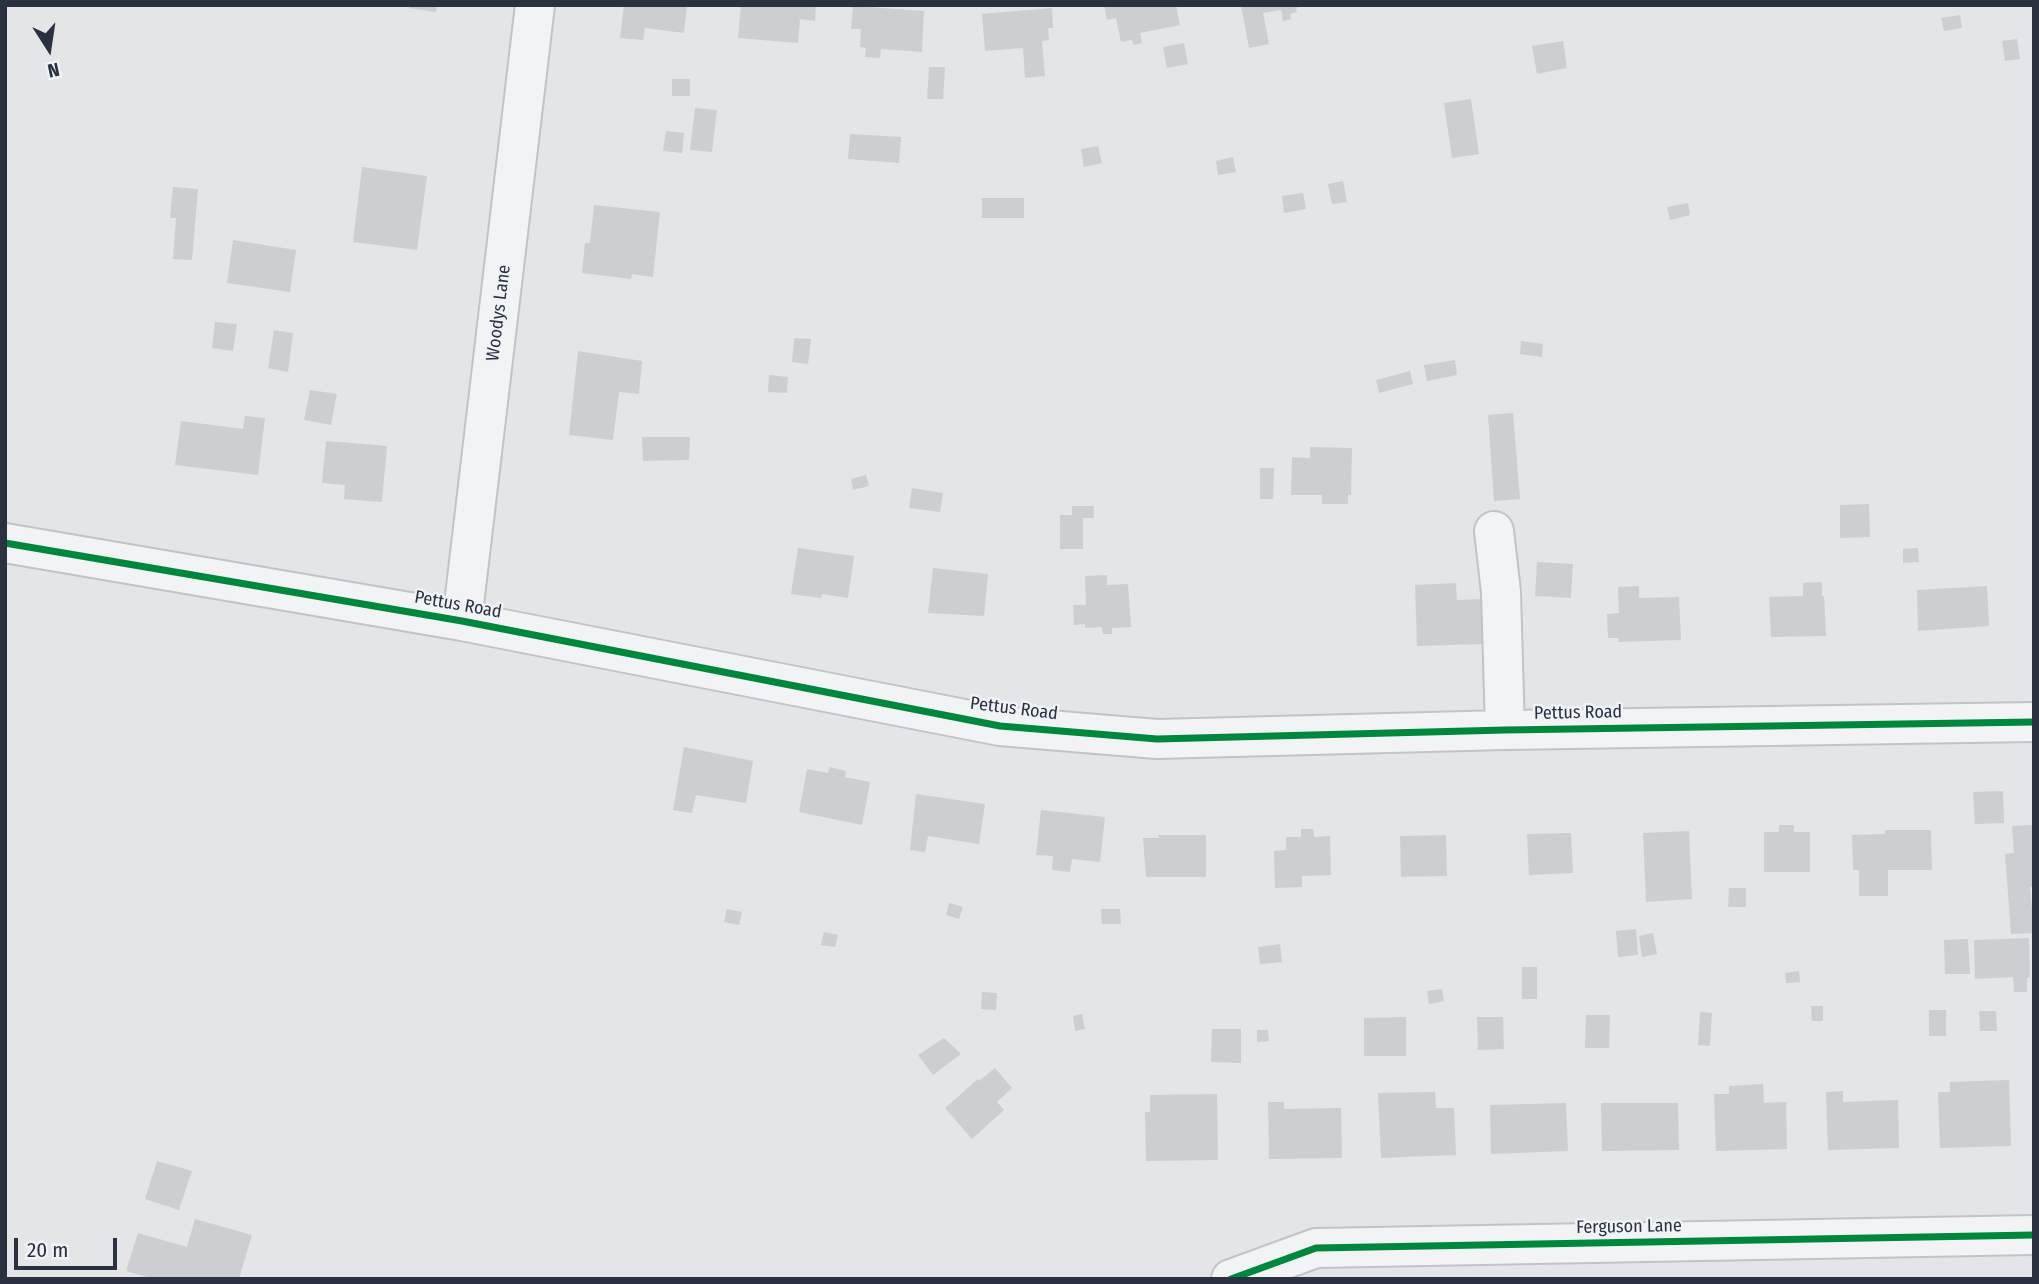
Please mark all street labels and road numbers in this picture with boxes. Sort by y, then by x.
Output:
street label: Woodys Lane [482,264,516,362]
street label: Pettus Road [413,587,503,623]
street label: Pettus Road [969,693,1059,725]
street label: Pettus Road [1534,701,1622,725]
street label: Ferguson Lane [1576,1215,1682,1239]

